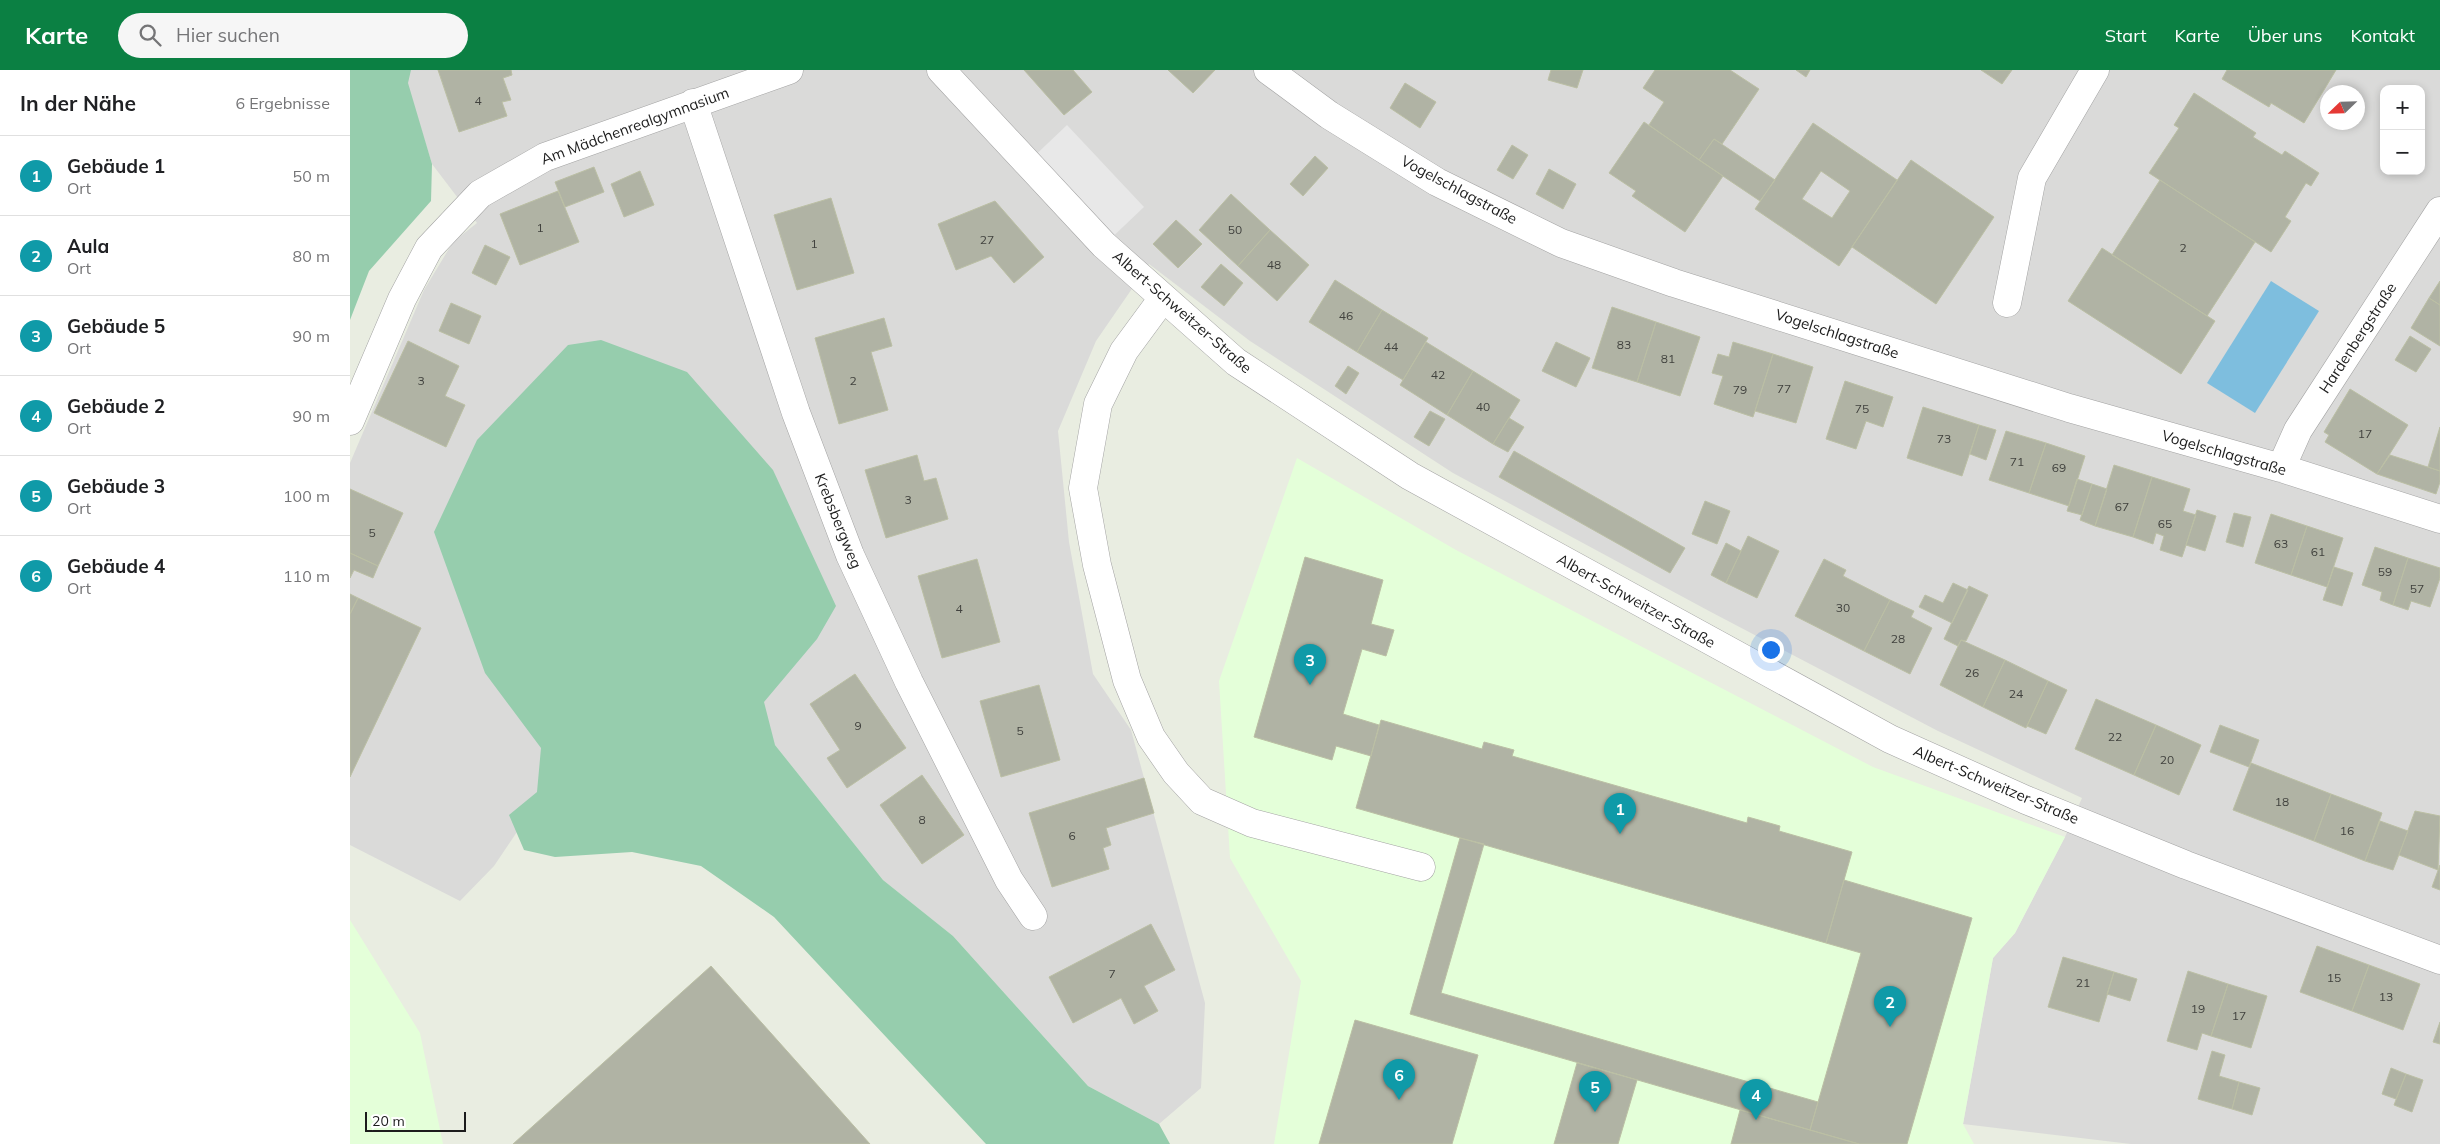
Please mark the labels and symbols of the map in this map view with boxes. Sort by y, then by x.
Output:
street label: Am Mädchenrealgymnasium [538,83,732,168]
north arrow [2320,85,2365,130]
house number: 4 [474,93,482,108]
street label: Vogelschlagstraße [1398,151,1521,228]
house number: 1 [536,220,544,235]
house number: 50 [1228,222,1242,237]
house number: 27 [980,232,994,247]
house number: 1 [810,236,818,251]
house number: 2 [2179,240,2187,255]
street label: Albert-Schweitzer-Straße [1109,246,1256,377]
house number: 48 [1267,257,1281,272]
street label: Hardenbergstraße [2315,279,2400,397]
street label: Vogelschlagstraße [1773,305,1901,362]
house number: 46 [1339,308,1353,323]
house number: 83 [1617,337,1631,352]
house number: 44 [1384,339,1398,354]
house number: 81 [1661,351,1675,366]
house number: 42 [1431,367,1445,382]
house number: 3 [417,373,425,388]
house number: 2 [849,373,857,388]
house number: 77 [1777,381,1791,396]
house number: 79 [1733,382,1747,397]
house number: 40 [1476,399,1490,414]
house number: 75 [1855,401,1869,416]
street label: Vogelschlagstraße [2160,426,2289,479]
house number: 17 [2358,426,2372,441]
house number: 73 [1937,431,1951,446]
house number: 71 [2010,454,2024,469]
house number: 69 [2052,460,2066,475]
street label: Krebsbergweg [811,470,866,571]
house number: 3 [904,492,912,507]
house number: 67 [2115,499,2129,514]
house number: 65 [2158,516,2172,531]
house number: 5 [368,525,376,540]
house number: 63 [2274,536,2288,551]
house number: 61 [2311,544,2325,559]
street label: Albert-Schweitzer-Straße [1554,549,1719,652]
house number: 59 [2378,564,2392,579]
house number: 57 [2410,581,2424,596]
house number: 30 [1836,600,1850,615]
house number: 4 [955,601,963,616]
house number: 28 [1891,631,1905,646]
your location [1758,637,1784,663]
pin: 3 [1294,644,1326,685]
house number: 26 [1965,665,1979,680]
house number: 24 [2009,686,2023,701]
house number: 9 [854,718,862,733]
house number: 5 [1016,723,1024,738]
house number: 22 [2108,729,2122,744]
street label: Albert-Schweitzer-Straße [1911,741,2082,828]
house number: 20 [2160,752,2174,767]
pin: 1 [1604,793,1636,834]
house number: 18 [2275,794,2289,809]
house number: 8 [918,812,926,827]
house number: 16 [2340,823,2354,838]
house number: 6 [1068,828,1076,843]
house number: 7 [1108,966,1116,981]
house number: 15 [2327,970,2341,985]
house number: 21 [2076,975,2090,990]
pin: 2 [1874,986,1906,1027]
house number: 13 [2379,989,2393,1004]
house number: 19 [2191,1001,2205,1016]
house number: 17 [2232,1008,2246,1023]
pin: 6 [1383,1059,1415,1100]
pin: 5 [1579,1071,1611,1112]
pin: 4 [1740,1079,1772,1120]
scale bar [365,1109,466,1132]

